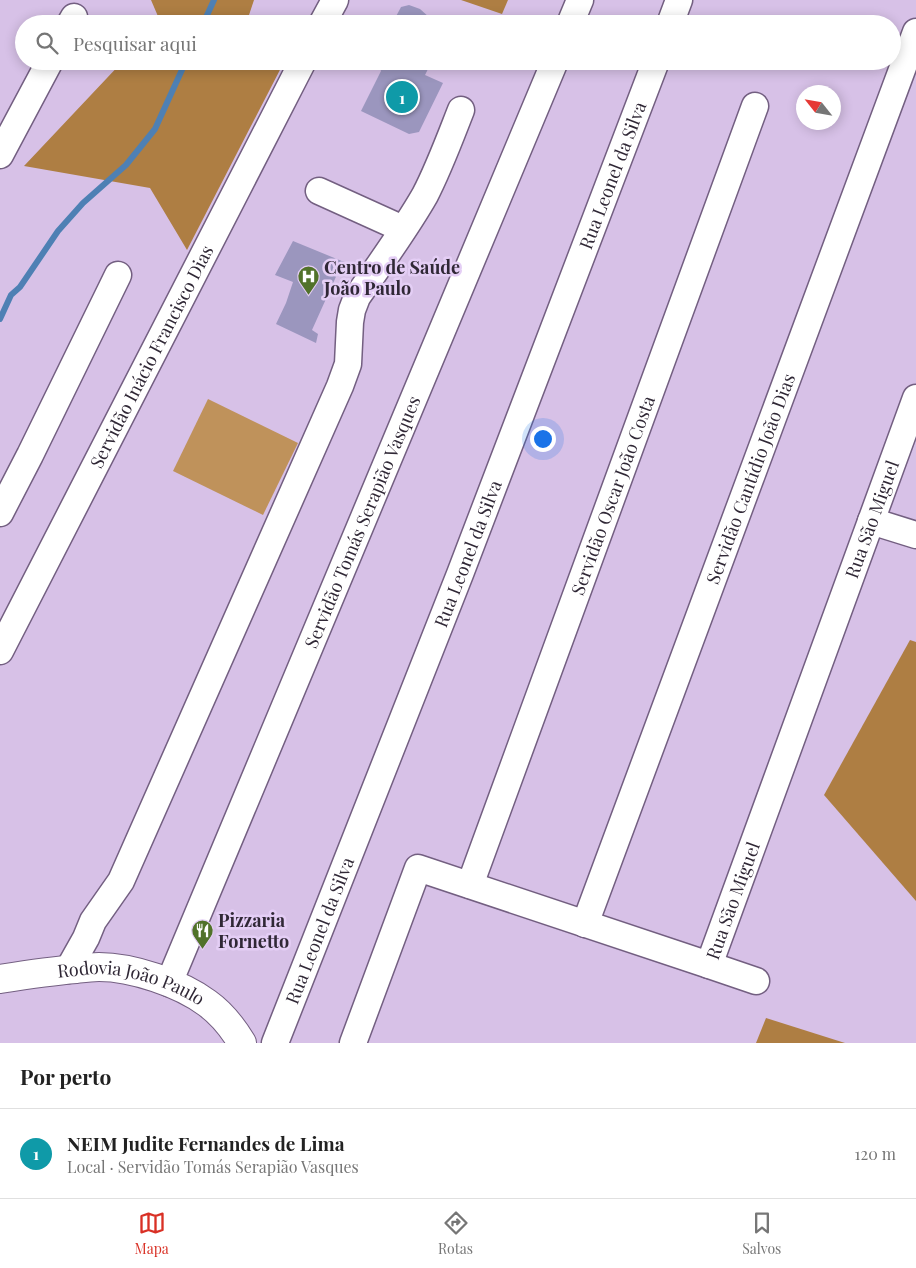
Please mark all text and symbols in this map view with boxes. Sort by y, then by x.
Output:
search box [15,15,901,70]
icon: search [33,29,61,57]
text: Pesquisar aqui [73,30,197,56]
pin: 1 [386,78,418,116]
north arrow [796,85,841,130]
street label: Rua Leonel da Silva [573,98,651,252]
street label: Servidão Inácio Francisco Dias [84,241,218,472]
place label: Centro de Saúde João Paulo [323,255,460,300]
hospital icon: Centro de Saúde João Paulo [296,265,320,296]
street label: Servidão Cantídio João Dias [700,370,800,587]
street label: Servidão Tomás Serapião Vasques [299,392,426,652]
street label: Servidão Oscar João Costa [565,392,660,598]
your location [530,426,556,452]
street label: Rua São Miguel [839,457,904,581]
street label: Rua Leonel da Silva [428,476,507,631]
street label: Rua São Miguel [700,838,765,963]
street label: Rua Leonel da Silva [280,853,359,1007]
place label: Pizzaria Fornetto [218,908,289,953]
restaurant icon: Pizzaria Fornetto [190,918,214,949]
street label: Rodovia João Paulo [56,955,210,1010]
text: Por perto [20,1062,111,1090]
text: NEIM Judite Fernandes de Lima [67,1130,345,1156]
text: 1 [33,1143,39,1164]
text: 120 m [855,1143,896,1164]
text: Local · Servidão Tomás Serapião Vasques [67,1156,359,1177]
tab: Mapa [135,1209,169,1258]
tab: Rotas [438,1209,473,1258]
tab: Salvos [742,1209,781,1258]

